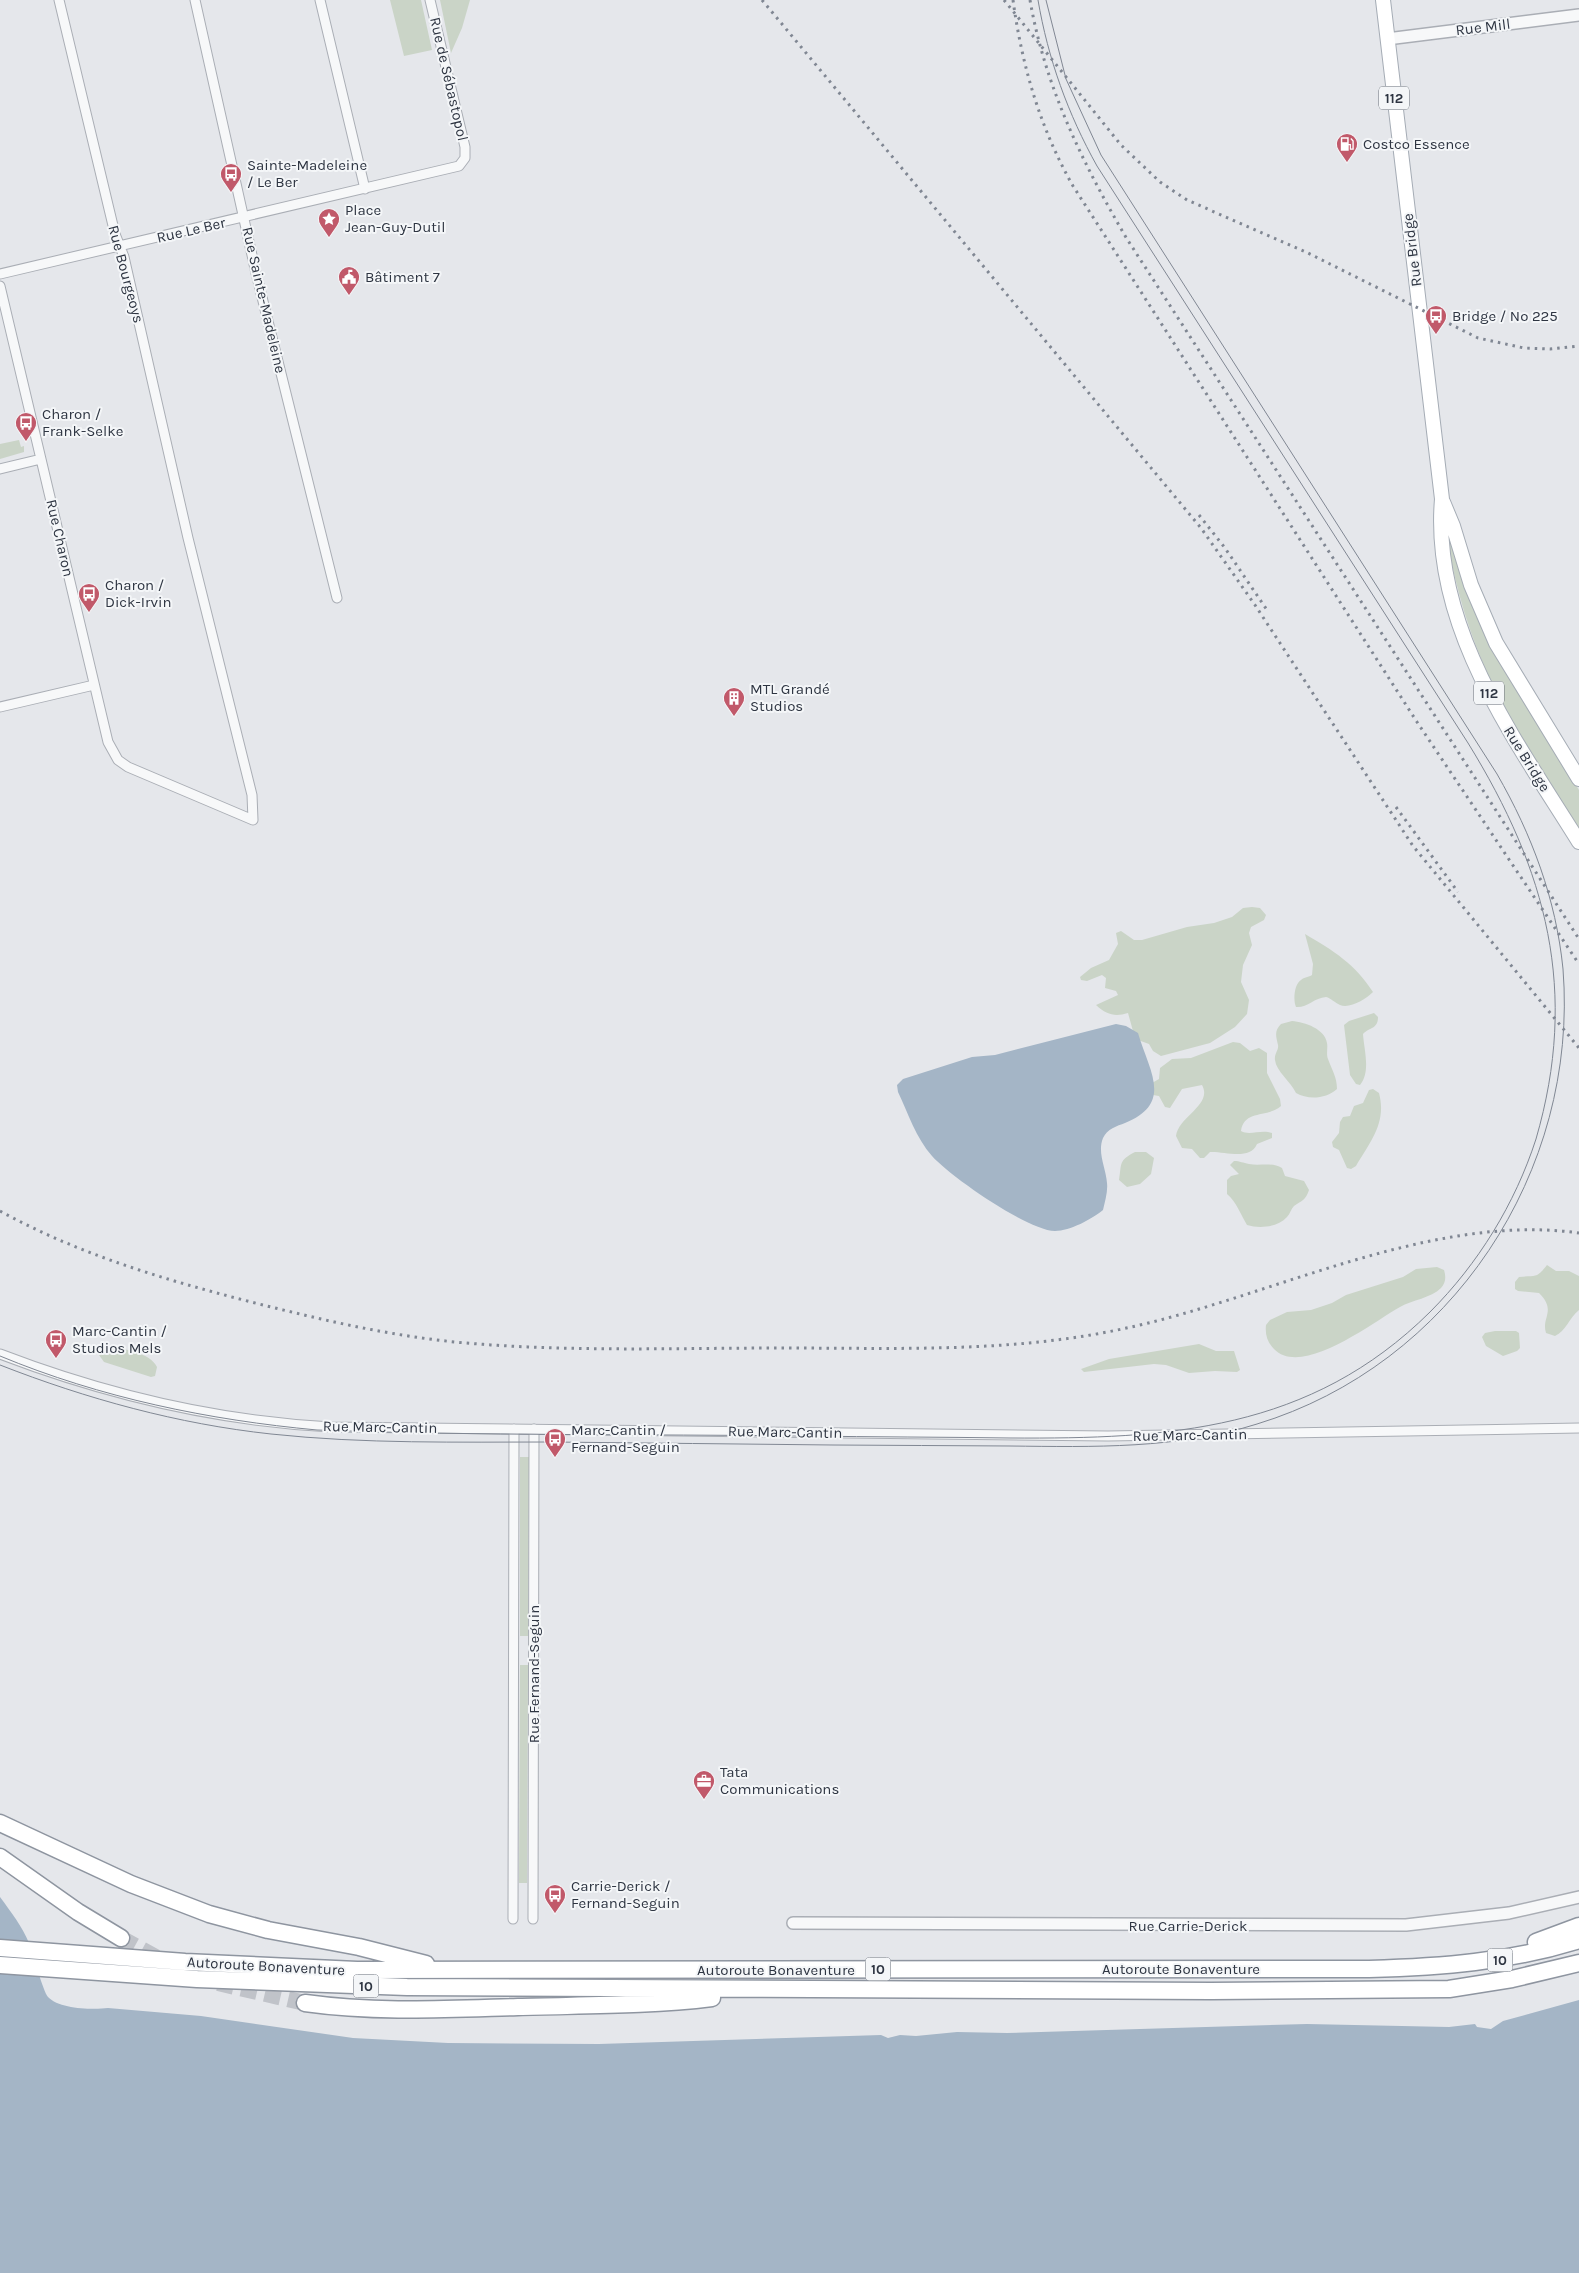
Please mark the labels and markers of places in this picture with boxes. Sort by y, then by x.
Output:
fuel station icon: Costco Essence [1335,132,1359,163]
place label: Costco Essence [1363,135,1470,153]
place label: Sainte-Madeleine / Le Ber [247,156,367,191]
bus stop icon: Sainte-Madeleine / Le Ber [219,162,243,193]
place label: Place Jean-Guy-Dutil [345,201,446,236]
place icon: Place Jean-Guy-Dutil [317,207,341,238]
public building icon: Bâtiment 7 [337,265,361,296]
place label: Bâtiment 7 [365,268,440,286]
bus stop icon: Bridge / No 225 [1424,304,1448,335]
place label: Bridge / No 225 [1452,307,1558,325]
place label: Charon / Frank-Selke [42,405,123,440]
bus stop icon: Charon / Frank-Selke [14,411,38,442]
place label: Charon / Dick-Irvin [105,576,171,611]
bus stop icon: Charon / Dick-Irvin [77,582,101,613]
place label: MTL Grandé Studios [750,680,830,715]
building icon: MTL Grandé Studios [722,686,746,717]
place label: Marc-Cantin / Studios Mels [72,1322,167,1357]
bus stop icon: Marc-Cantin / Studios Mels [44,1328,68,1359]
place label: Marc-Cantin / Fernand-Seguin [571,1421,680,1456]
bus stop icon: Marc-Cantin / Fernand-Seguin [543,1427,567,1458]
place label: Tata Communications [720,1763,839,1798]
office icon: Tata Communications [692,1769,716,1800]
place label: Carrie-Derick / Fernand-Seguin [571,1877,680,1912]
bus stop icon: Carrie-Derick / Fernand-Seguin [543,1883,567,1914]

